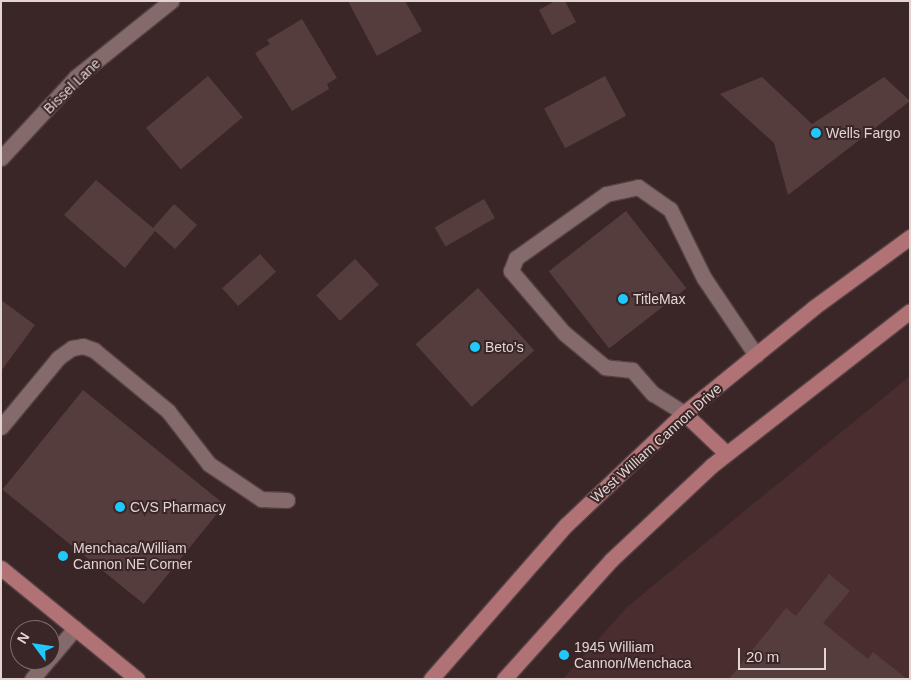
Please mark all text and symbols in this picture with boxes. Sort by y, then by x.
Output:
street label: Bissel Lane [40,55,104,117]
place label: Wells Fargo [826,125,900,141]
marker: Wells Fargo [810,127,822,139]
place label: TitleMax [633,291,685,307]
marker: TitleMax [617,293,629,305]
place label: Beto’s [485,339,524,355]
marker: Beto’s [469,341,481,353]
street label: West William Cannon Drive [587,380,725,506]
place label: CVS Pharmacy [130,499,226,515]
marker: CVS Pharmacy [114,501,126,513]
place label: Menchaca/William Cannon NE Corner [73,540,192,572]
marker: Menchaca/William Cannon NE Corner [57,550,69,562]
north arrow [10,620,60,670]
text: N [14,629,32,646]
scale bar [741,638,828,670]
place label: 1945 William Cannon/Menchaca [574,639,692,672]
text: 20 m [746,648,779,665]
marker: 1945 William Cannon/Menchaca [558,649,570,661]

